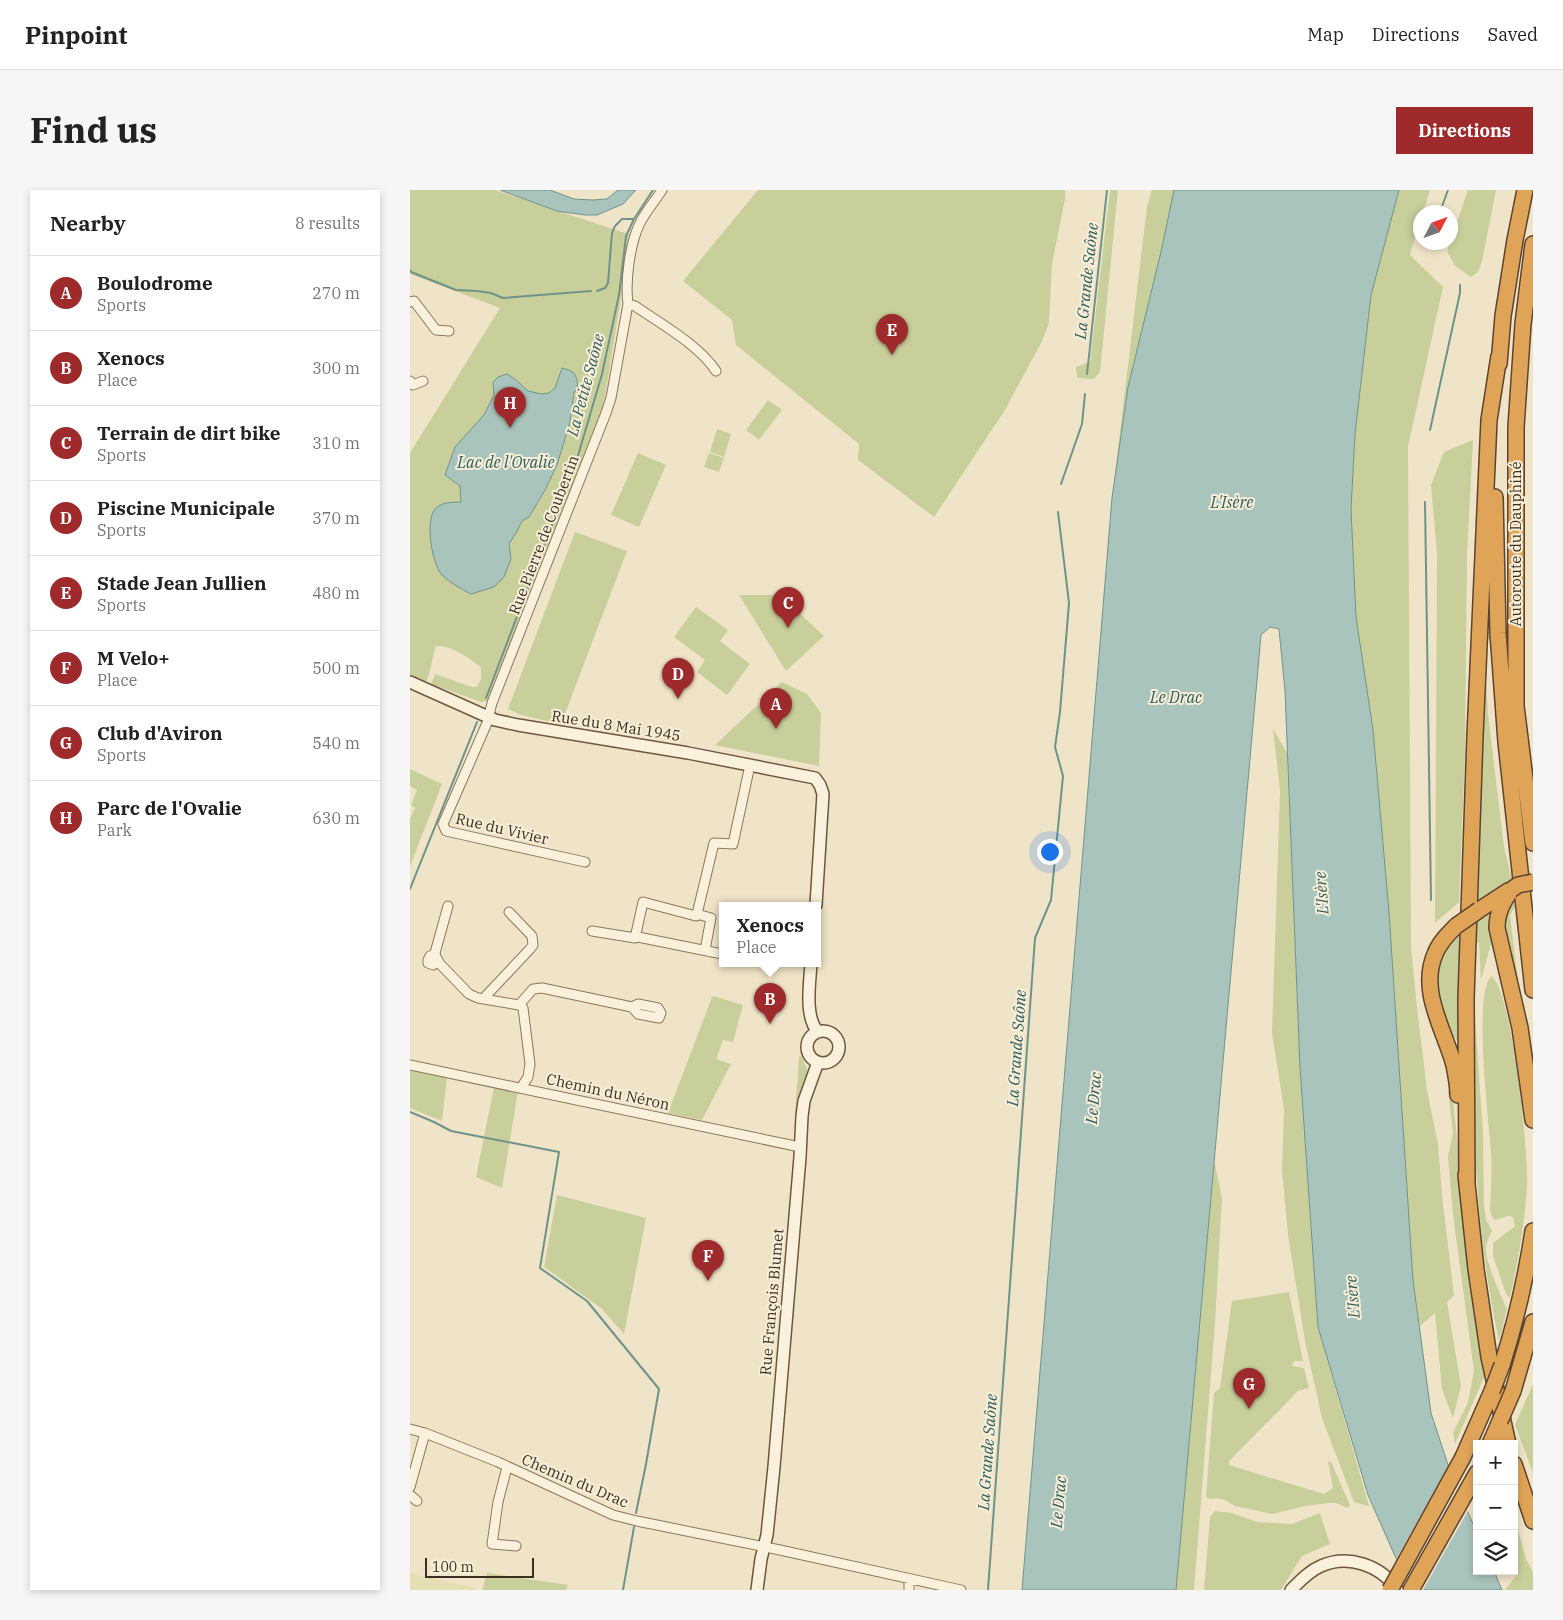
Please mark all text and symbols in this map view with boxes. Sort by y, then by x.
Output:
text: Pinpoint [25,19,127,51]
text: Map [1307,23,1344,46]
text: Directions [1372,23,1460,46]
text: Saved [1488,23,1538,46]
text: Find us [30,107,157,153]
button: Directions [1396,107,1533,154]
north arrow [1413,205,1458,250]
text: Nearby [50,209,126,237]
text: 8 results [295,213,360,233]
water label: La Grande Saône [1070,222,1102,341]
text: Boulodrome [97,271,213,295]
text: A [60,283,72,303]
text: 270 m [312,283,360,303]
text: Sports [97,295,146,315]
pin: E [876,314,908,355]
water label: La Petite Saône [561,332,608,439]
text: Xenocs [97,346,165,370]
text: B [60,358,72,378]
text: 300 m [312,358,360,378]
text: Place [97,370,137,390]
pin: H [494,387,526,428]
text: Terrain de dirt bike [97,421,281,445]
text: C [61,433,71,453]
text: 310 m [312,433,360,453]
text: Sports [97,445,146,465]
water label: Lac de l'Ovalie [456,452,555,472]
street label: Rue Pierre de Coubertin [504,452,583,617]
street label: Autoroute du Dauphiné [1506,461,1525,627]
water label: L'Isère [1210,492,1253,512]
text: Piscine Municipale [97,496,275,520]
text: D [60,508,72,528]
text: 370 m [312,508,360,528]
text: Sports [97,520,146,540]
text: Stade Jean Jullien [97,571,266,595]
text: E [61,583,71,603]
text: 480 m [312,583,360,603]
pin: C [772,587,804,628]
text: Sports [97,595,146,615]
text: M Velo+ [97,646,170,670]
text: F [61,658,71,678]
text: 500 m [312,658,360,678]
pin: D [662,658,694,699]
text: Place [97,670,137,690]
water label: Le Drac [1149,687,1202,707]
pin: A [760,688,792,729]
street label: Rue du 8 Mai 1945 [550,706,682,745]
text: Club d'Aviron [97,721,223,745]
text: G [60,733,72,753]
text: 540 m [312,733,360,753]
text: Sports [97,745,146,765]
text: Parc de l'Ovalie [97,796,242,820]
text: H [60,808,73,828]
text: 630 m [312,808,360,828]
street label: Rue du Vivier [454,809,551,848]
text: Park [97,820,132,840]
your location [1037,839,1063,865]
water label: L'Isère [1310,871,1333,916]
popup [719,902,821,967]
text: Xenocs [736,913,804,937]
text: Place [736,937,776,957]
pin: B [754,983,786,1024]
water label: La Grande Saône [1002,989,1030,1108]
street label: Chemin du Néron [545,1069,672,1114]
water label: Le Drac [1081,1071,1105,1126]
street label: Rue François Blumet [756,1228,787,1376]
pin: F [692,1240,724,1281]
water label: L'Isère [1340,1275,1364,1320]
pin: G [1233,1368,1265,1409]
water label: La Grande Saône [973,1393,1001,1512]
map controls [1473,1440,1518,1575]
button: + [1473,1440,1518,1485]
street label: Chemin du Drac [519,1449,632,1512]
water label: Le Drac [1046,1475,1070,1530]
button: − [1473,1485,1518,1530]
button: layers [1473,1530,1518,1575]
scale bar [425,1555,534,1578]
text: 100 m [432,1558,474,1576]

